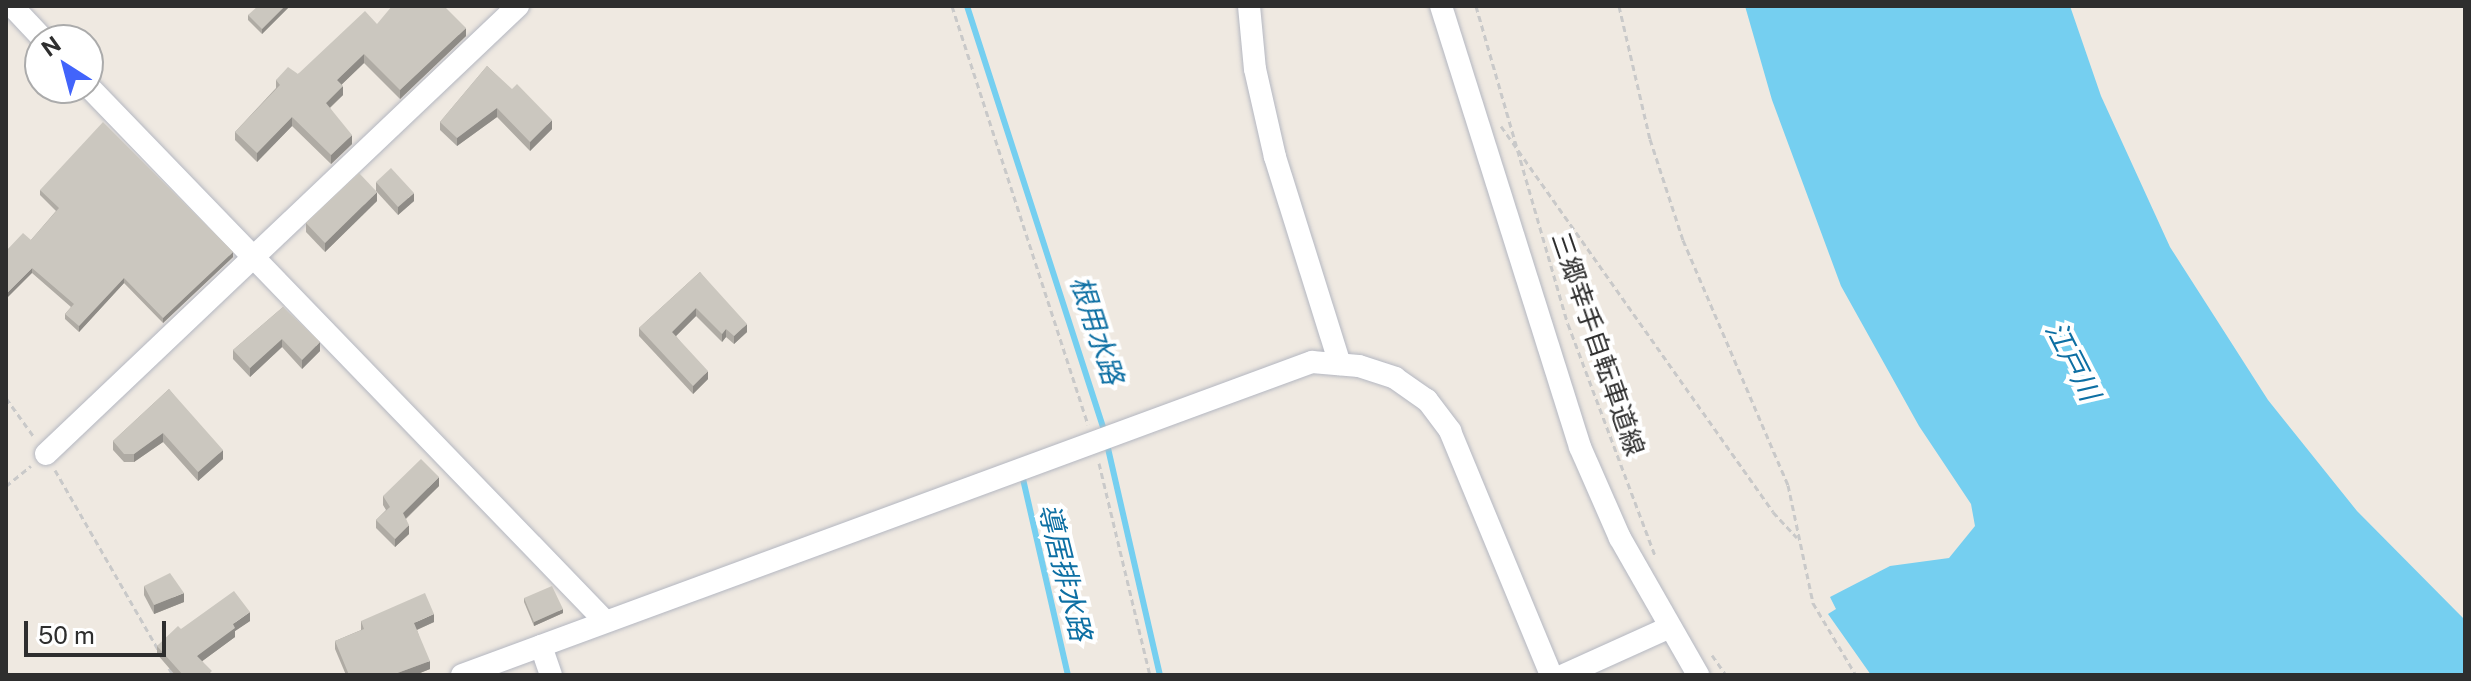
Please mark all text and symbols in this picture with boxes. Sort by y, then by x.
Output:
north arrow [24,24,104,104]
text: N [36,31,66,62]
street label: 三郷幸手自転車道線 [1545,228,1651,460]
water label: 根用水路 [1064,272,1130,388]
water label: 江戸川 [2039,316,2107,406]
water label: 導居排水路 [1032,500,1098,644]
scale bar [28,605,170,655]
text: 50 m [38,621,95,649]

